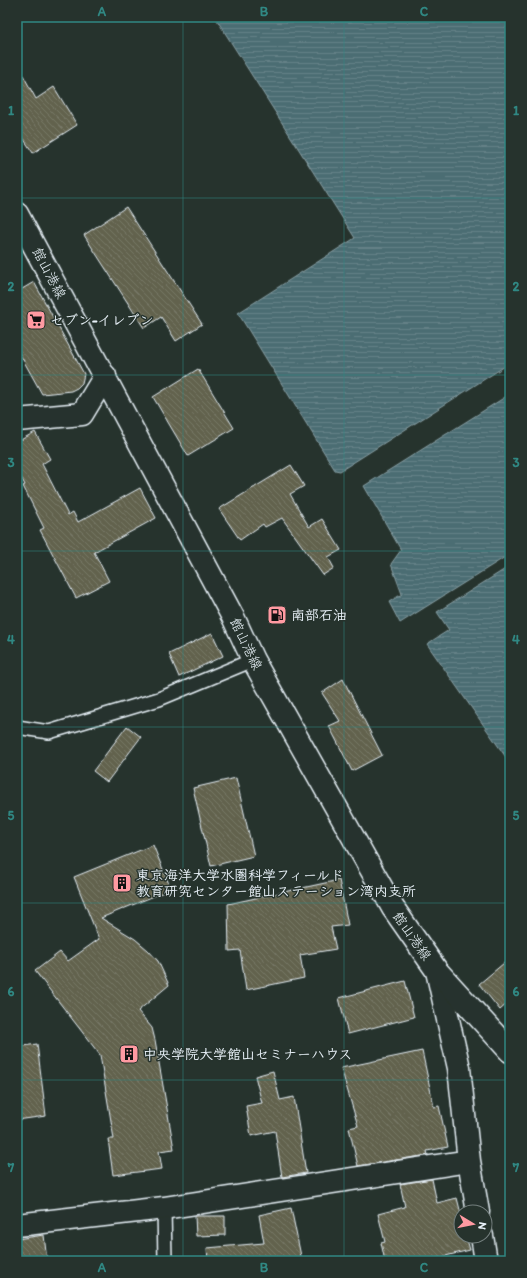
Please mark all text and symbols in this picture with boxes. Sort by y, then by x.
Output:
text: A [97,4,107,19]
text: B [260,4,269,19]
text: C [420,4,429,19]
text: 1 [8,103,14,118]
text: 1 [513,103,519,118]
street label: 館山港線 [28,244,70,302]
text: 2 [8,279,15,294]
text: 2 [513,279,520,294]
supermarket icon: セブン-イレブン [25,309,47,331]
place label: セブン-イレブン [50,312,154,329]
text: 3 [7,455,15,470]
text: 3 [512,455,520,470]
fuel station icon: 南部石油 [266,604,288,626]
place label: 南部石油 [291,607,347,624]
street label: 館山港線 [226,615,266,673]
text: 4 [7,632,15,647]
text: 4 [512,632,520,647]
text: 5 [8,808,15,823]
text: 5 [513,808,520,823]
place label: 東京海洋大学水圏科学フィールド 教育研究センター館山ステーション湾内支所 [136,867,416,900]
building icon: 東京海洋大学水圏科学フィールド 教育研究センター館山ステーション湾内支所 [111,872,133,894]
street label: 館山港線 [389,908,435,964]
text: 6 [8,984,15,999]
text: 6 [513,984,520,999]
building icon: 中央学院大学館山セミナーハウス [118,1043,140,1065]
place label: 中央学院大学館山セミナーハウス [143,1046,352,1063]
text: 7 [7,1160,15,1175]
text: 7 [512,1160,520,1175]
north arrow [453,1204,493,1244]
text: N [475,1221,489,1230]
text: A [97,1260,107,1275]
text: B [260,1260,269,1275]
text: C [420,1260,429,1275]

